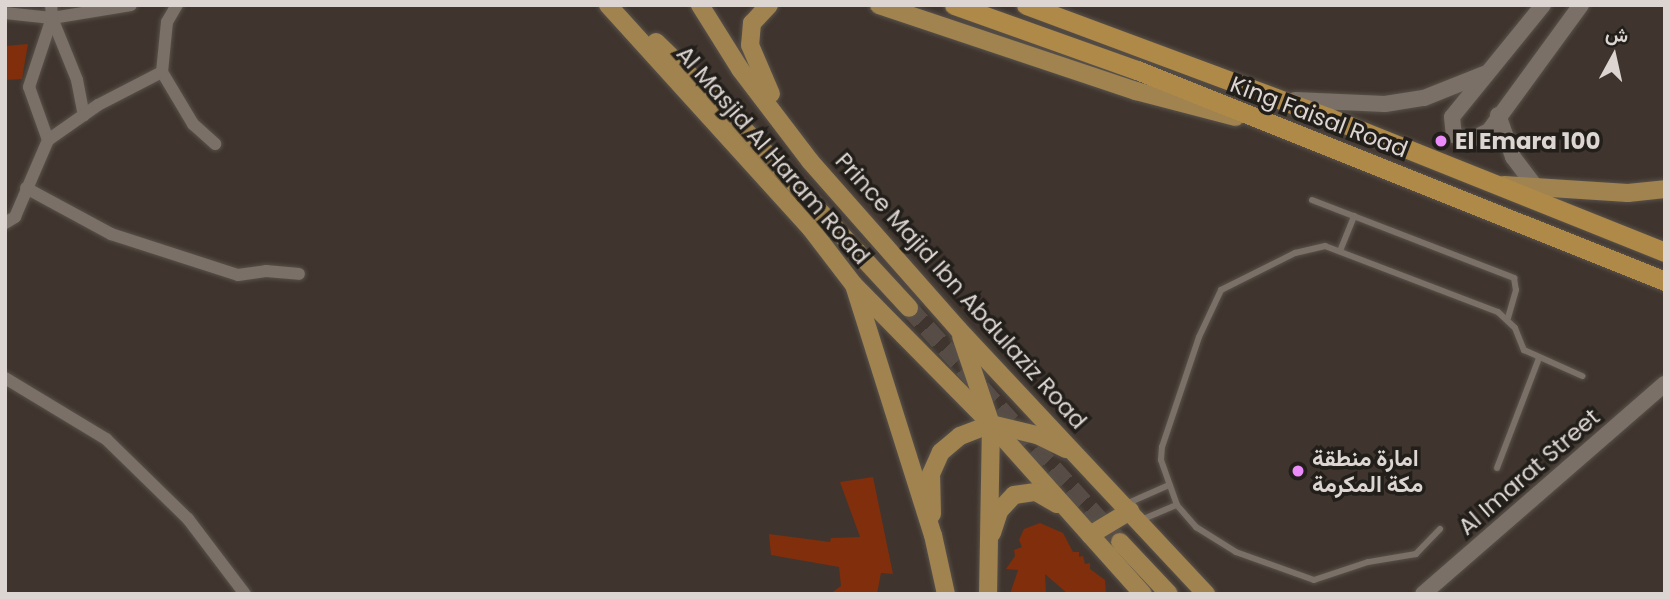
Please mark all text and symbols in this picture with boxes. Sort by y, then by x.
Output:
text: ش [1604,20,1630,50]
north arrow [1579,21,1649,91]
street label: Al Masjid Al Haram Road [671,40,875,270]
street label: King Faisal Road [1226,70,1412,164]
place label: El Emara 100 [1455,127,1600,155]
marker: El Emara 100 [1433,133,1449,149]
street label: Prince Majid Ibn Abdulaziz Road [830,147,1092,435]
street label: Al Imarat Street [1453,403,1605,541]
place label: امارة منطقة مكة المكرمة [1312,444,1423,498]
marker: امارة منطقة مكة المكرمة [1290,463,1306,479]

